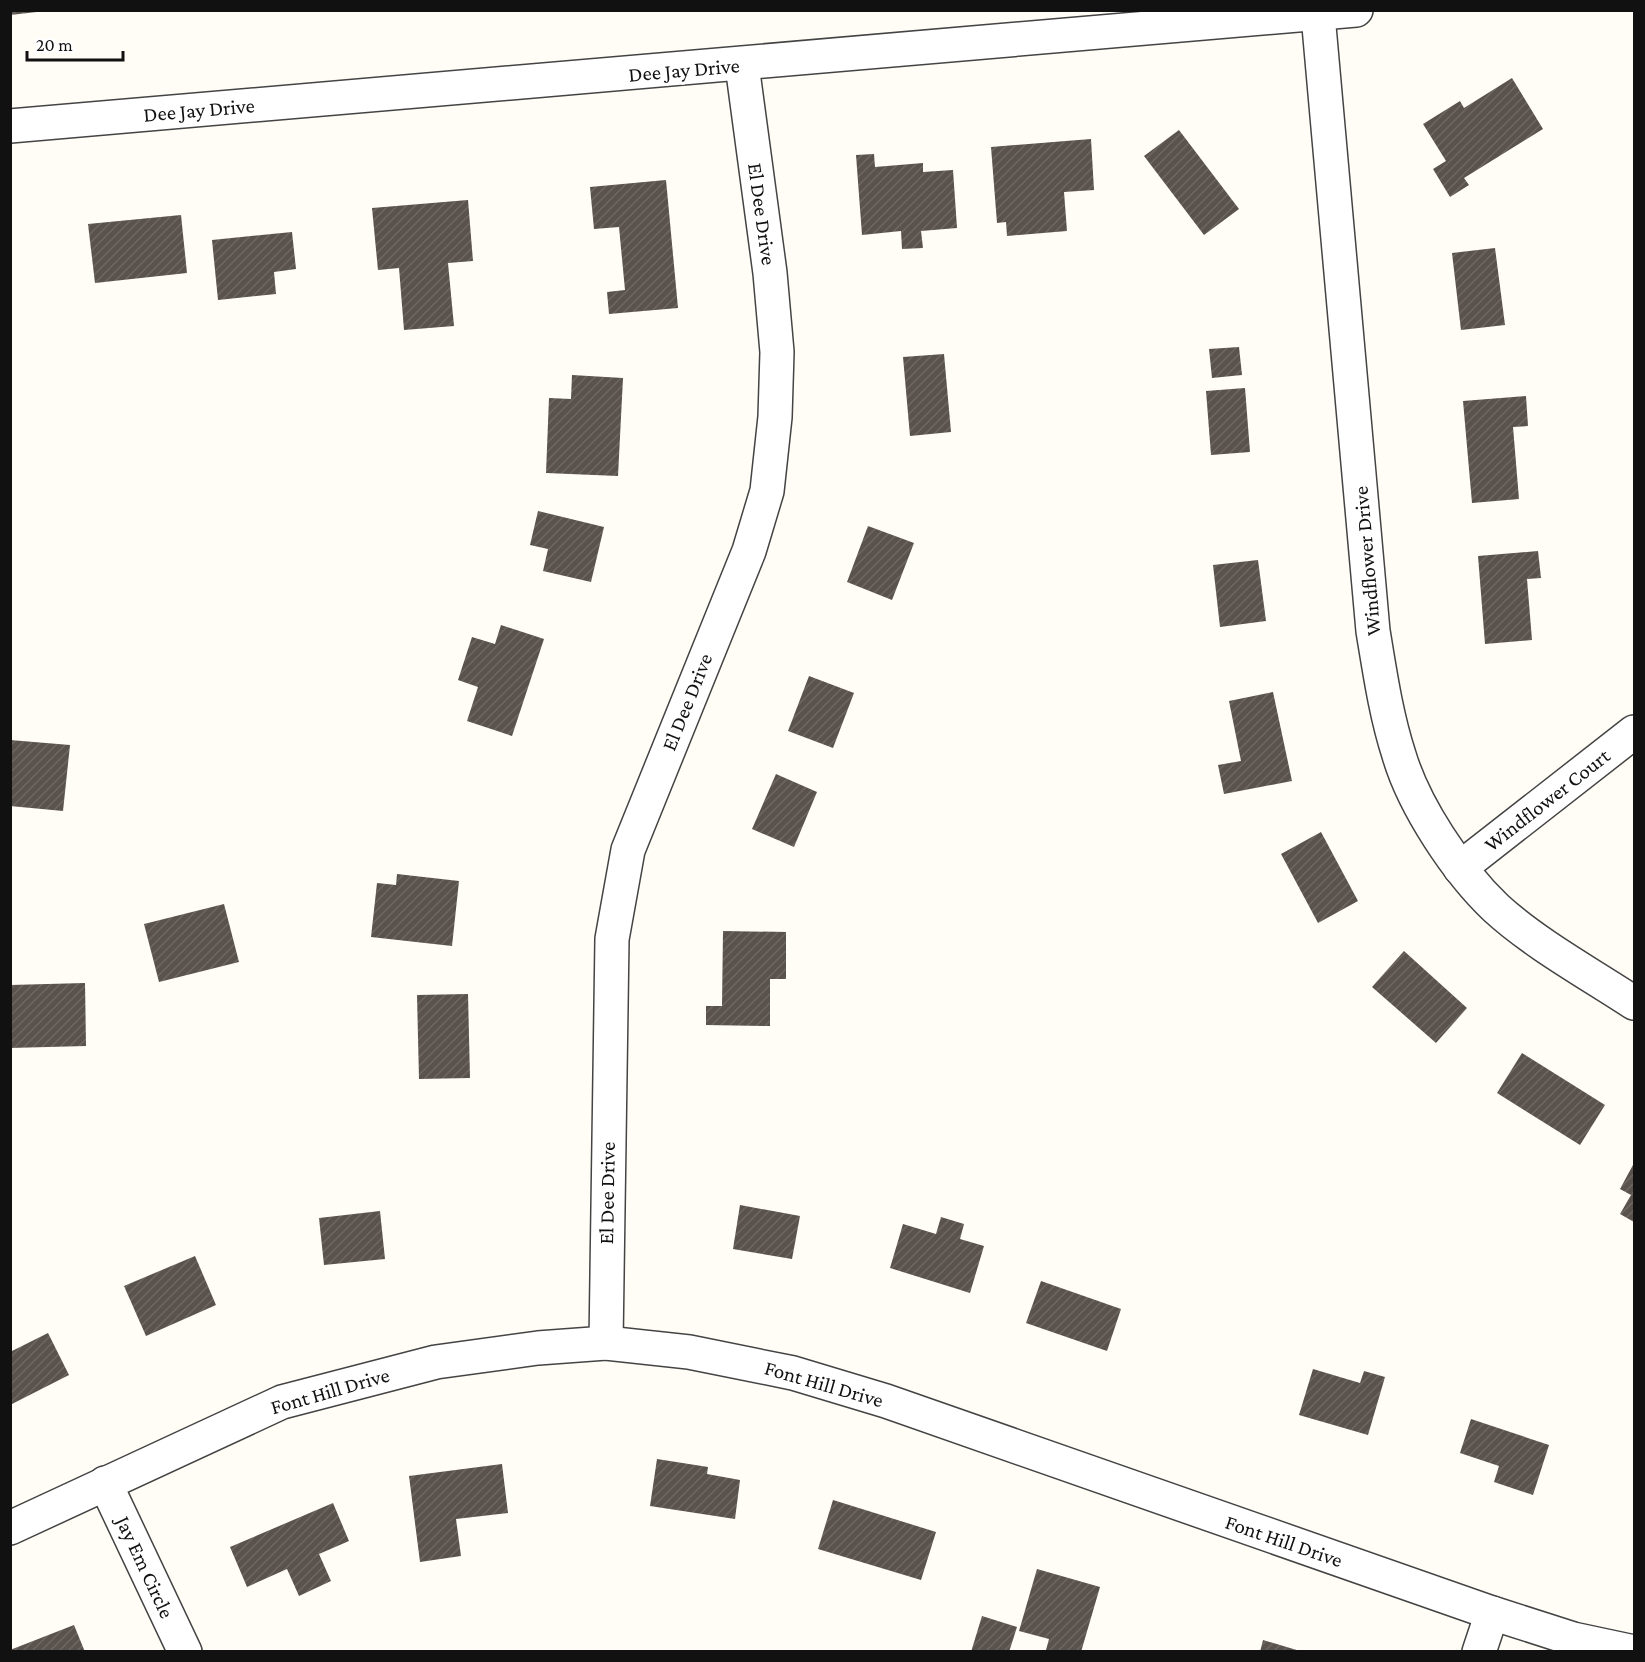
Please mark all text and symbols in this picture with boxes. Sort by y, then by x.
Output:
scale bar [27,24,123,62]
text: 20 m [36,35,73,55]
street label: Dee Jay Drive [627,53,741,87]
street label: Dee Jay Drive [142,93,256,127]
street label: El Dee Drive [743,161,781,267]
street label: Windflower Drive [1349,485,1385,637]
street label: El Dee Drive [657,650,717,754]
street label: Windflower Court [1479,743,1615,856]
street label: El Dee Drive [594,1141,620,1245]
street label: Font Hill Drive [762,1356,886,1412]
street label: Font Hill Drive [268,1363,392,1419]
street label: Jay Em Circle [110,1510,179,1622]
street label: Font Hill Drive [1222,1510,1346,1572]

